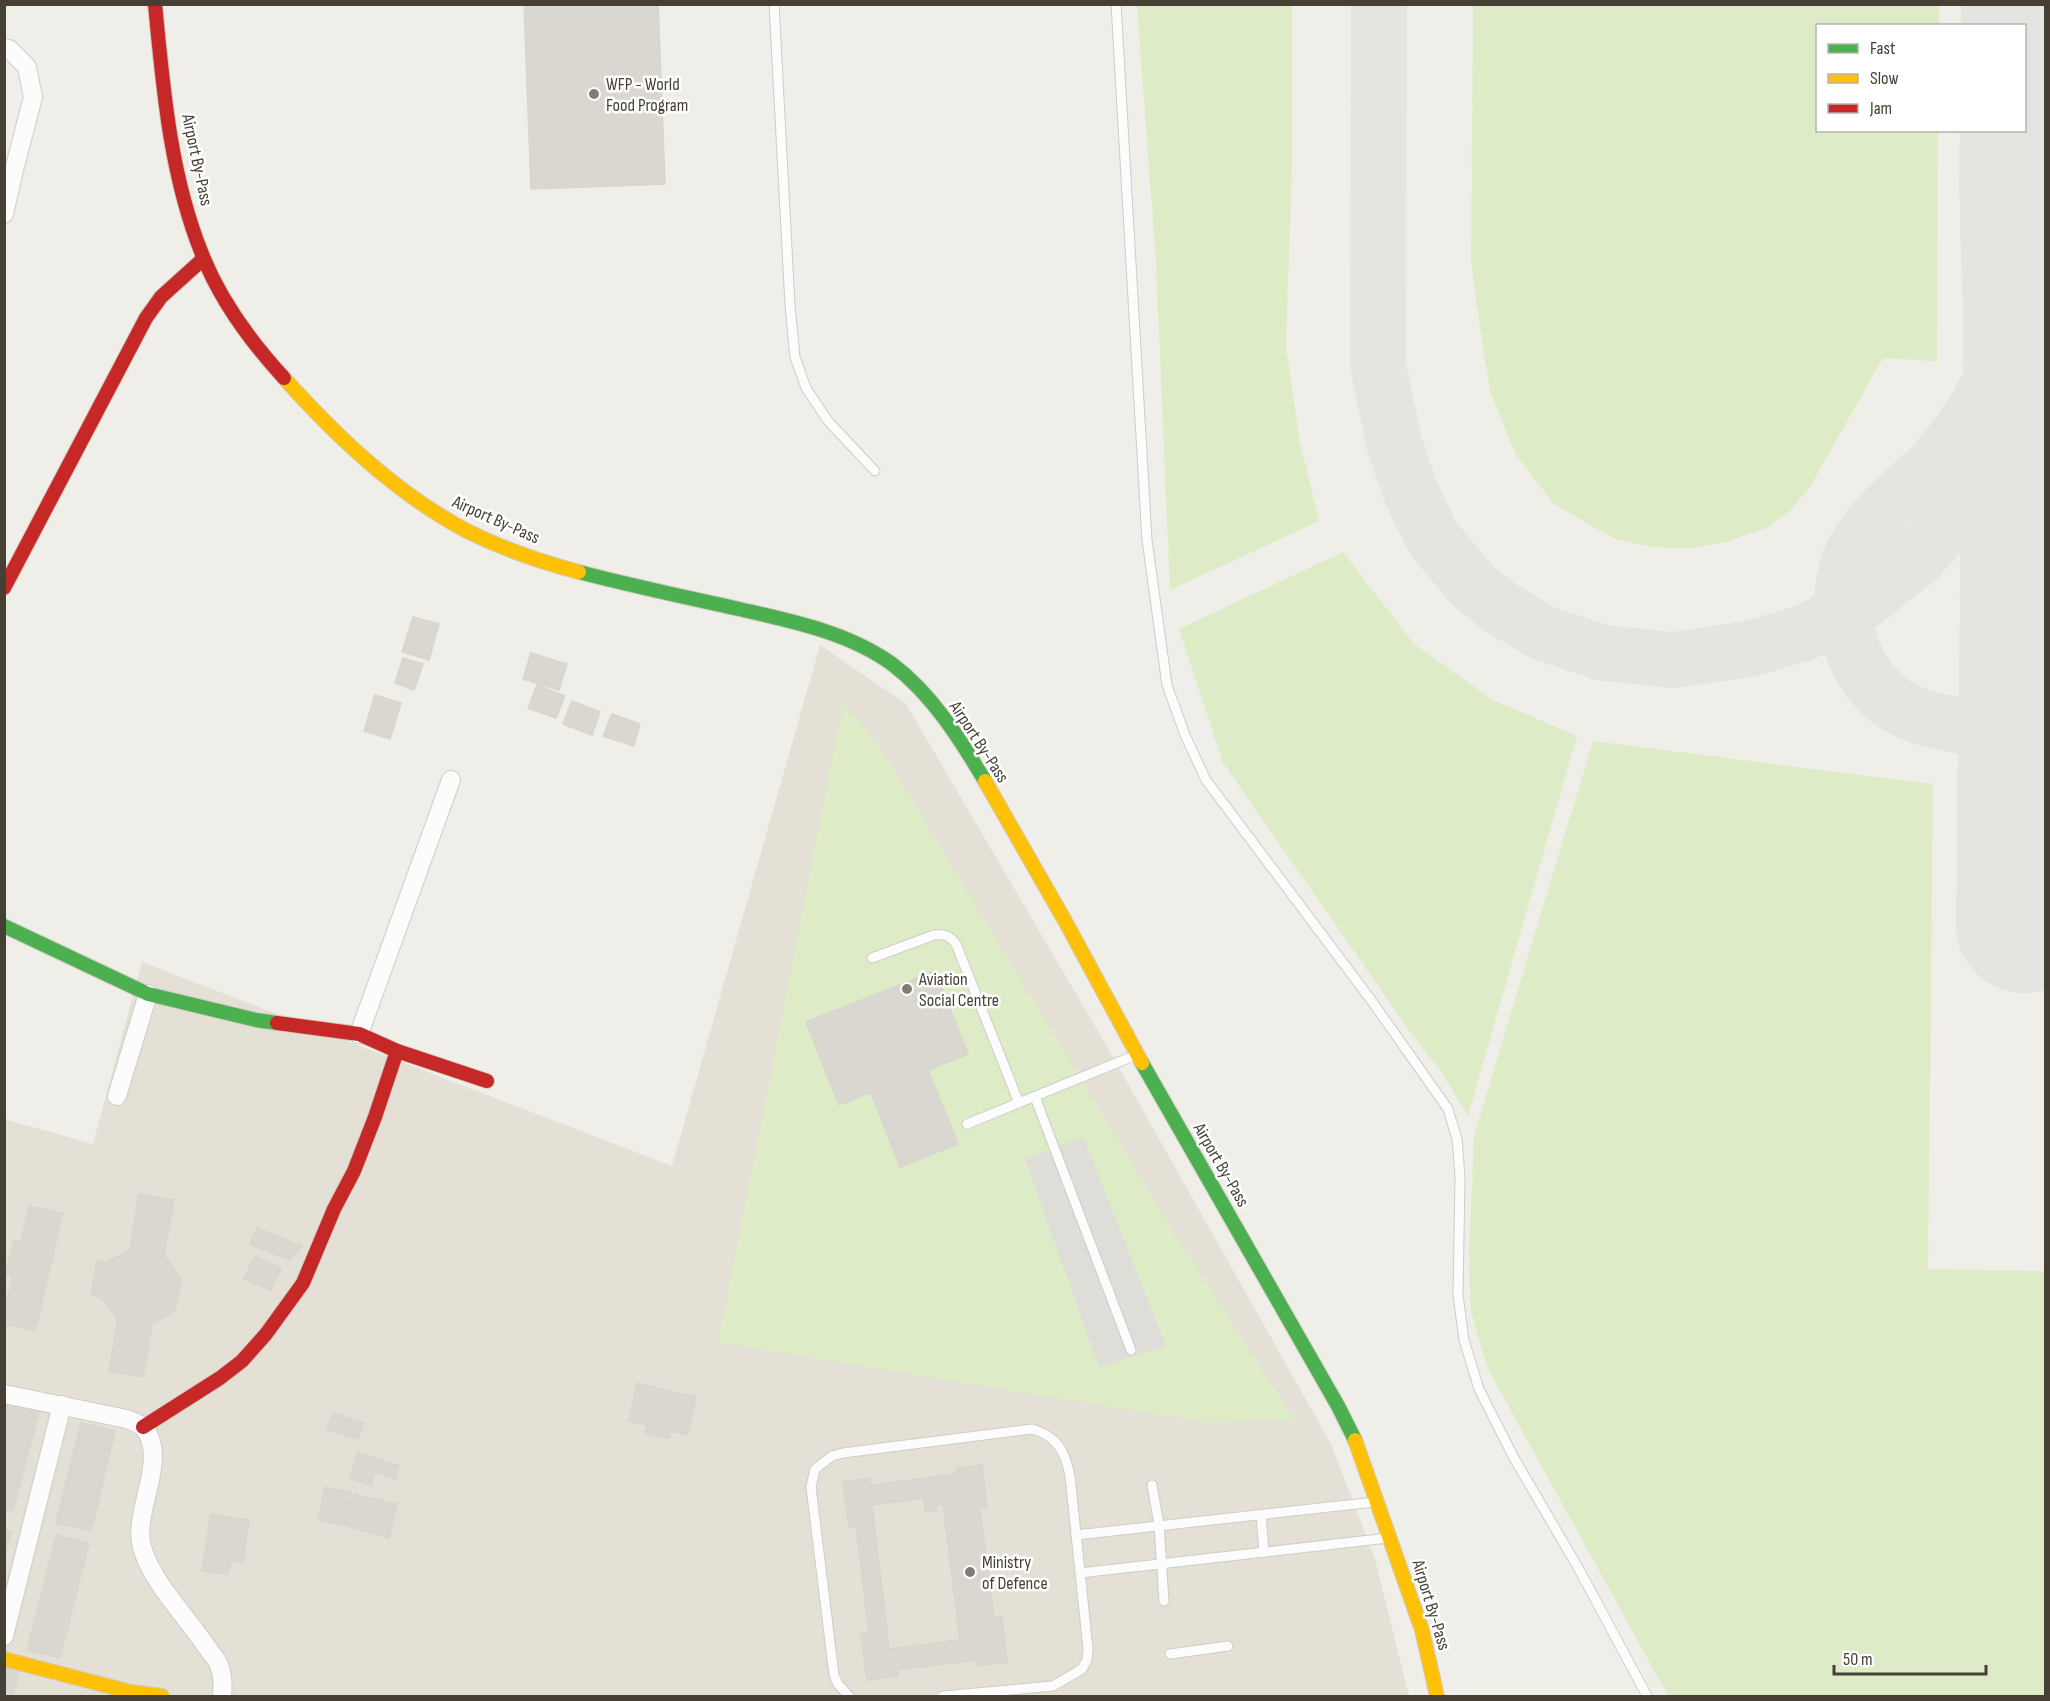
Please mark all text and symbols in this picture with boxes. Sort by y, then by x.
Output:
legend [1816,24,2026,132]
text: Fast [1870,38,1896,59]
text: Slow [1870,68,1899,89]
place label: WFP - World Food Program [606,74,688,116]
marker: WFP - World Food Program [587,87,601,101]
text: Jam [1869,98,1892,119]
street label: Airport By-Pass [177,111,217,208]
street label: Airport By-Pass [448,491,543,549]
street label: Airport By-Pass [944,696,1013,787]
place label: Aviation Social Centre [918,969,999,1011]
marker: Aviation Social Centre [900,982,914,996]
street label: Airport By-Pass [1188,1119,1253,1211]
place label: Ministry of Defence [982,1552,1048,1594]
street label: Airport By-Pass [1407,1556,1455,1653]
marker: Ministry of Defence [963,1565,977,1579]
scale bar [1834,1638,1986,1676]
text: 50 m [1843,1649,1873,1670]

